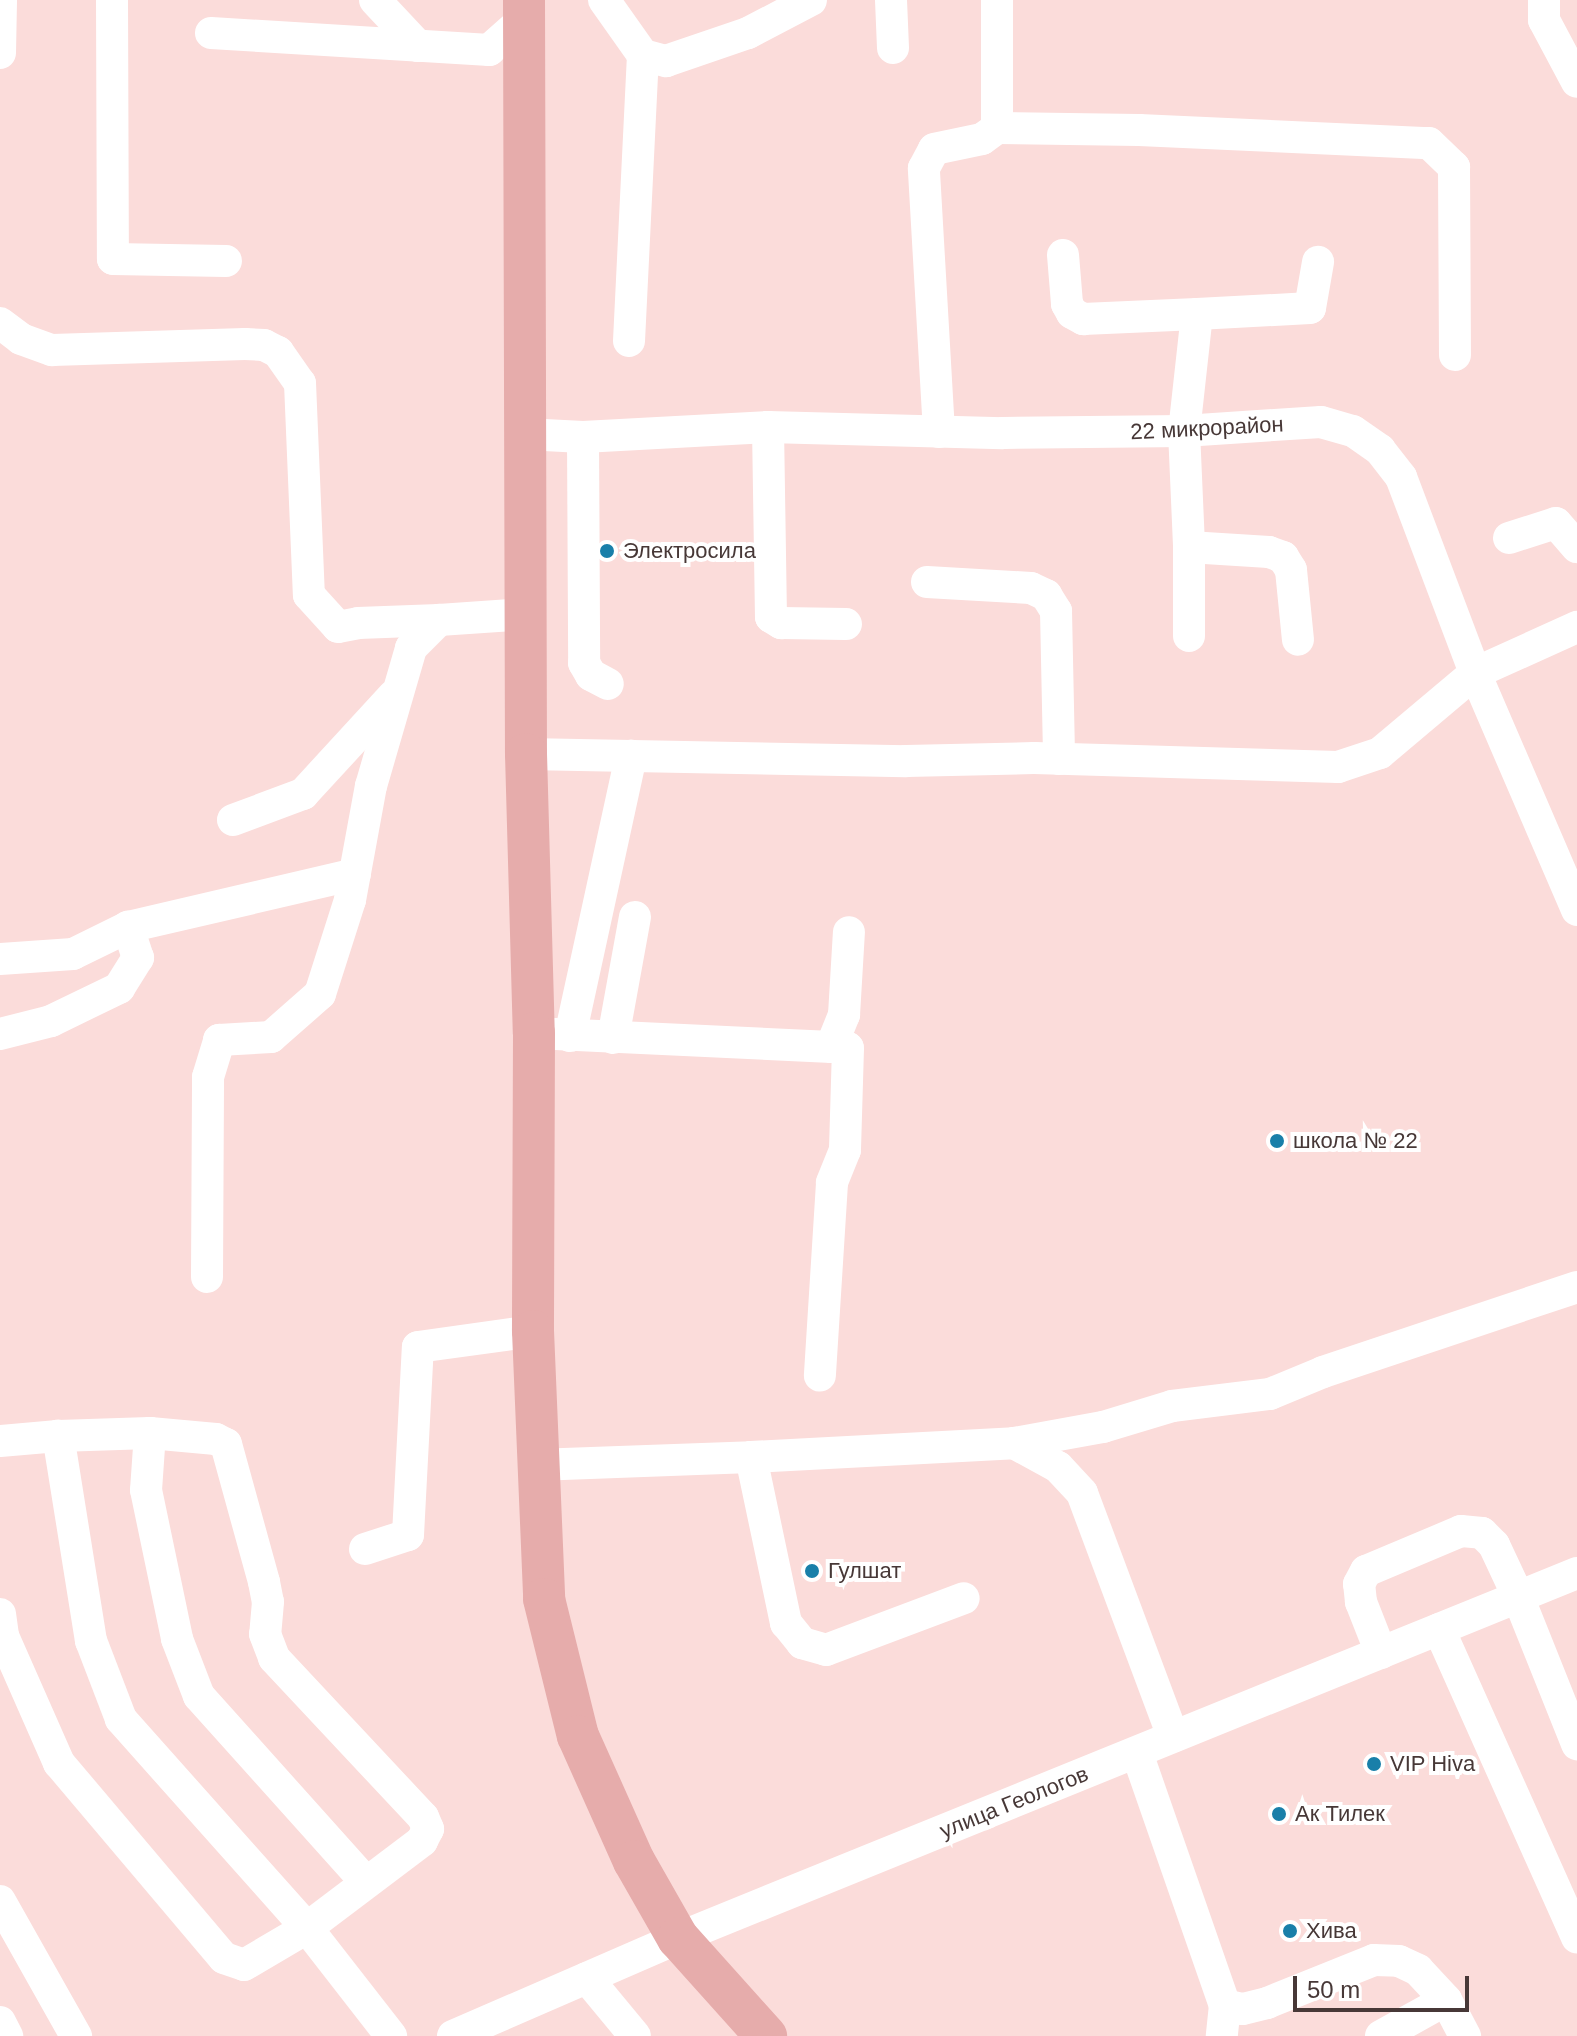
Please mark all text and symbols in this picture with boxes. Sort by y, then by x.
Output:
street label: 22 микрорайон [1130,411,1284,445]
place label: Электросила [623,538,756,564]
marker: Электросила [598,542,616,560]
place label: школа № 22 [1293,1128,1418,1154]
marker: школа № 22 [1268,1132,1286,1150]
place label: Гулшат [828,1558,901,1584]
marker: Гулшат [803,1562,821,1580]
place label: VIP Hiva [1390,1751,1476,1777]
marker: VIP Hiva [1365,1755,1383,1773]
street label: улица Геологов [936,1760,1092,1844]
place label: Ак Тилек [1295,1801,1385,1827]
marker: Ак Тилек [1270,1805,1288,1823]
place label: Хива [1306,1918,1357,1944]
marker: Хива [1281,1922,1299,1940]
scale bar [1297,1960,1473,2010]
text: 50 m [1307,1976,1360,2003]

